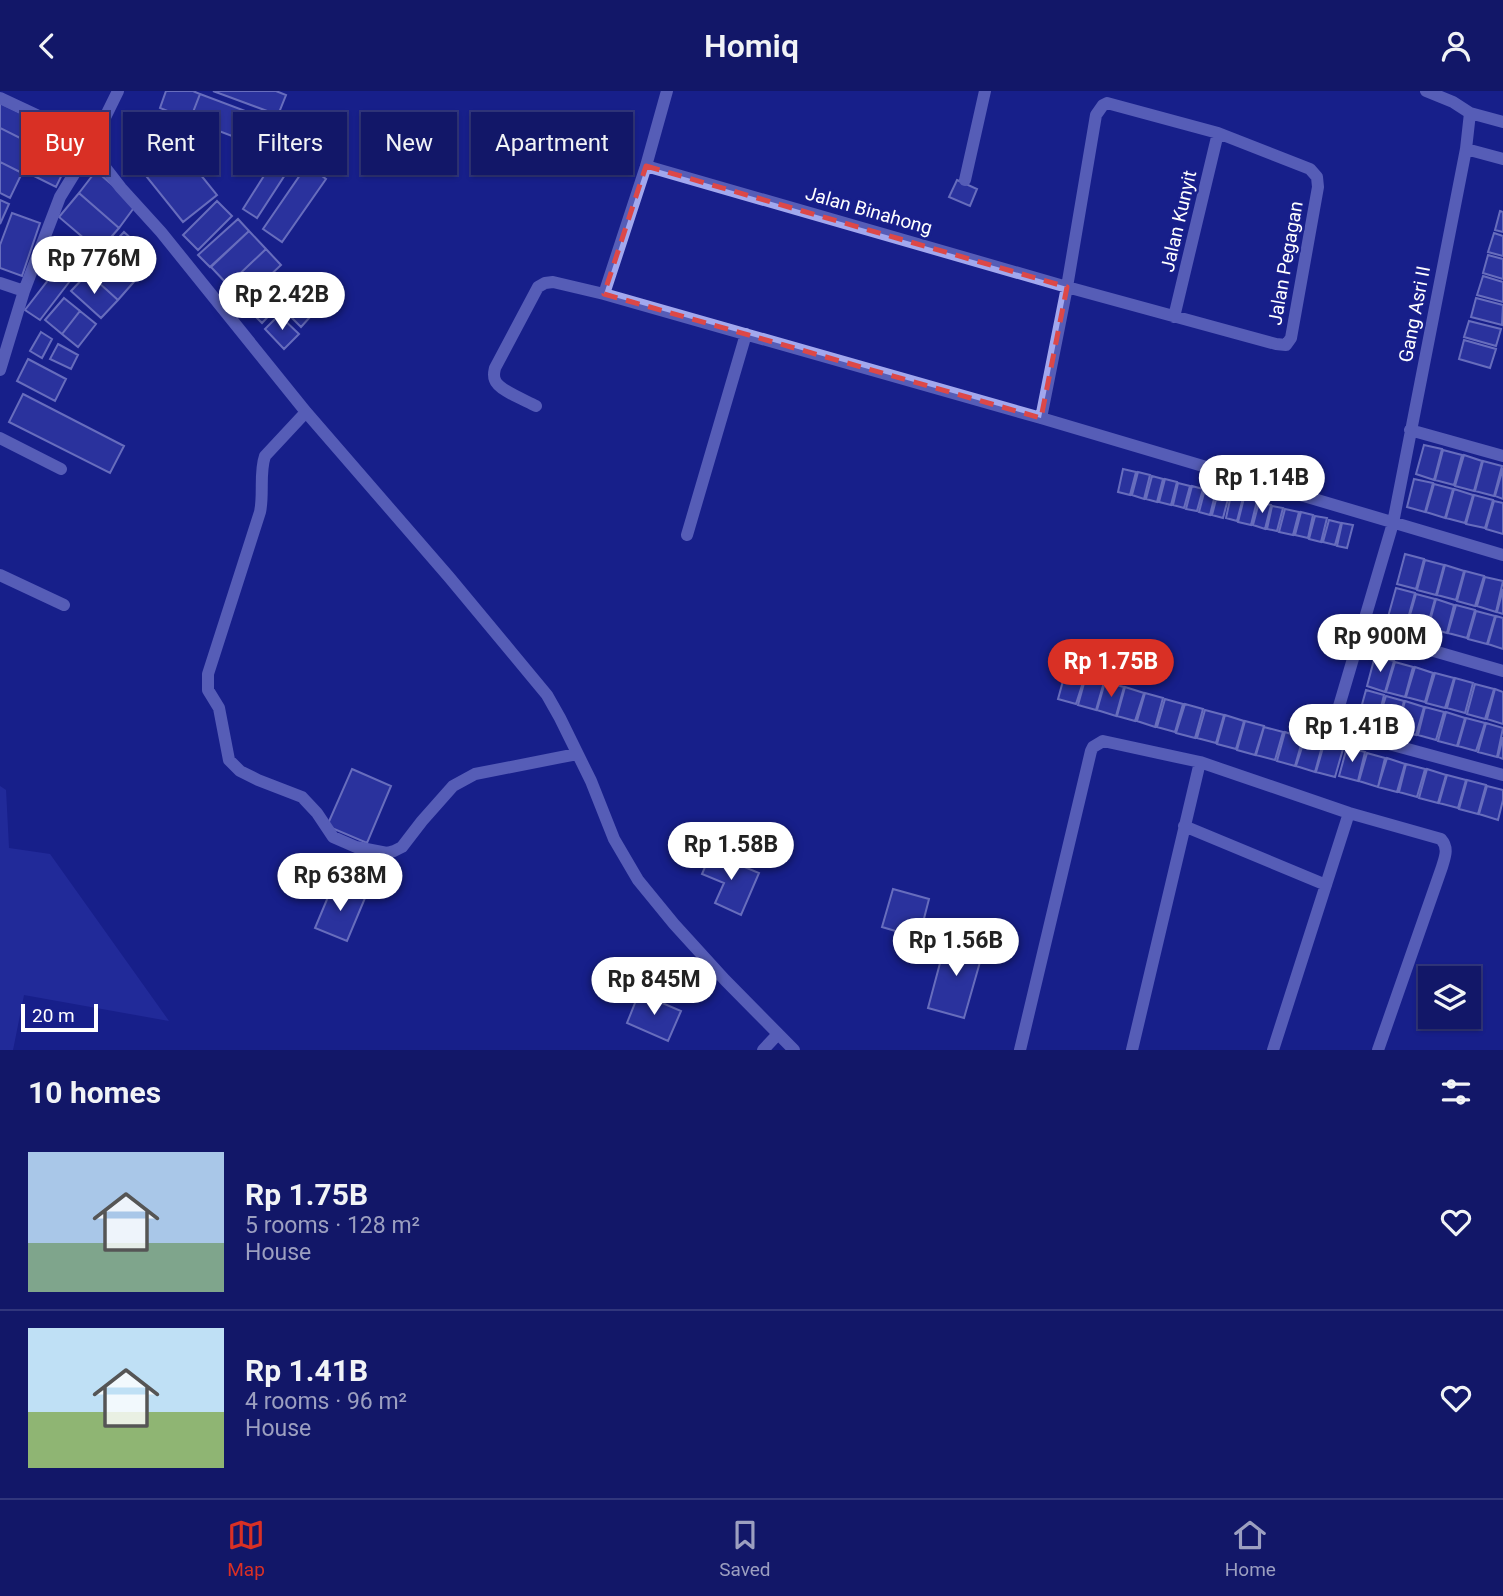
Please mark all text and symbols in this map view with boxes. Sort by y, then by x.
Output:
icon: back [28,27,66,65]
text: Homiq [704,27,799,65]
icon: person [1437,27,1475,65]
chip: Buy [21,112,109,175]
chip: Rent [123,112,219,175]
chip: Filters [233,112,347,175]
chip: New [361,112,457,175]
chip: Apartment [471,112,633,175]
street label: Jalan Kunyit [1156,168,1201,274]
street label: Jalan Binahong [803,181,935,240]
street label: Jalan Pegagan [1263,199,1308,327]
pin: Rp 776M [29,237,159,296]
text: Rp 776M [47,245,141,272]
street label: Gang Asri II [1394,264,1435,364]
pin: Rp 2.42B [210,273,354,332]
text: Rp 2.42B [235,281,329,308]
pin: Rp 1.14B [1190,455,1334,515]
text: Rp 1.14B [1215,464,1309,491]
pin: Rp 900M [1315,615,1445,674]
text: Rp 900M [1333,623,1427,650]
pin: Rp 1.75B [1039,639,1183,699]
text: Rp 1.75B [1064,648,1158,675]
pin: Rp 1.41B [1280,705,1424,764]
text: Rp 1.41B [1305,713,1399,740]
pin: Rp 1.58B [659,823,803,882]
text: Rp 1.58B [684,831,778,858]
pin: Rp 638M [275,853,405,913]
text: Rp 638M [293,862,387,889]
pin: Rp 1.56B [884,919,1028,978]
text: Rp 1.56B [909,927,1003,954]
pin: Rp 845M [589,957,719,1017]
text: Rp 845M [607,966,701,993]
map controls [1418,966,1481,1029]
button: layers [1418,966,1481,1029]
scale bar [21,1001,98,1033]
text: 20 m [32,1004,75,1027]
icon: filters [1437,1073,1475,1111]
text: 10 homes [28,1075,161,1110]
text: Rp 1.75B [245,1177,368,1212]
icon: home [84,1180,168,1264]
icon: heart [1437,1203,1475,1241]
text: 5 rooms · 128 m² [245,1212,420,1239]
text: House [245,1239,311,1266]
text: Rp 1.41B [245,1353,368,1388]
icon: home [84,1356,168,1440]
icon: heart [1437,1379,1475,1417]
text: 4 rooms · 96 m² [245,1388,407,1415]
text: House [245,1415,311,1442]
tab: Map [227,1516,265,1581]
tab: Saved [719,1516,771,1581]
tab: Home [1225,1516,1276,1581]

